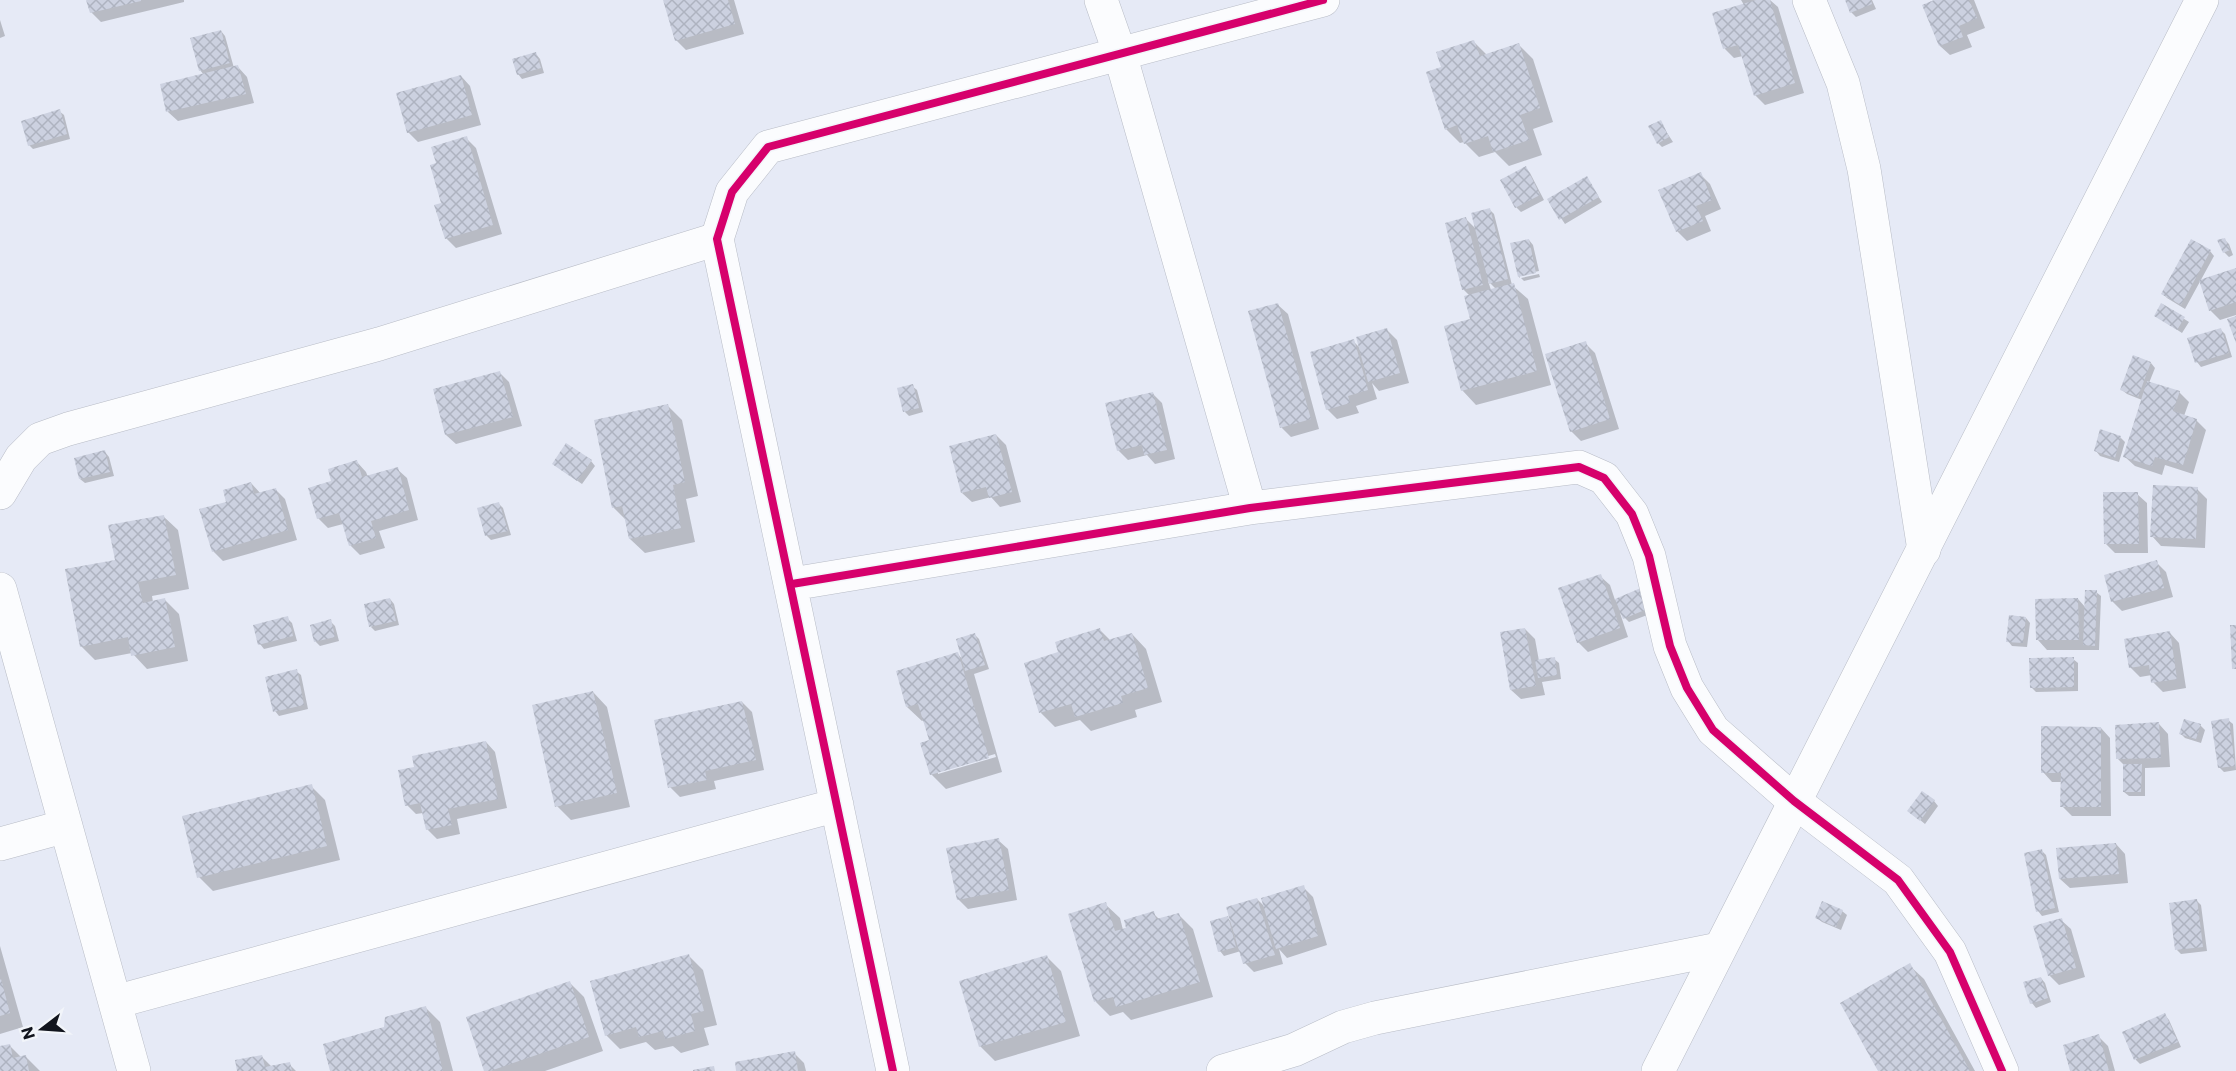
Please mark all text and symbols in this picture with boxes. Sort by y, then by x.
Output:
north arrow [12,999,72,1059]
text: N [16,1025,38,1042]

